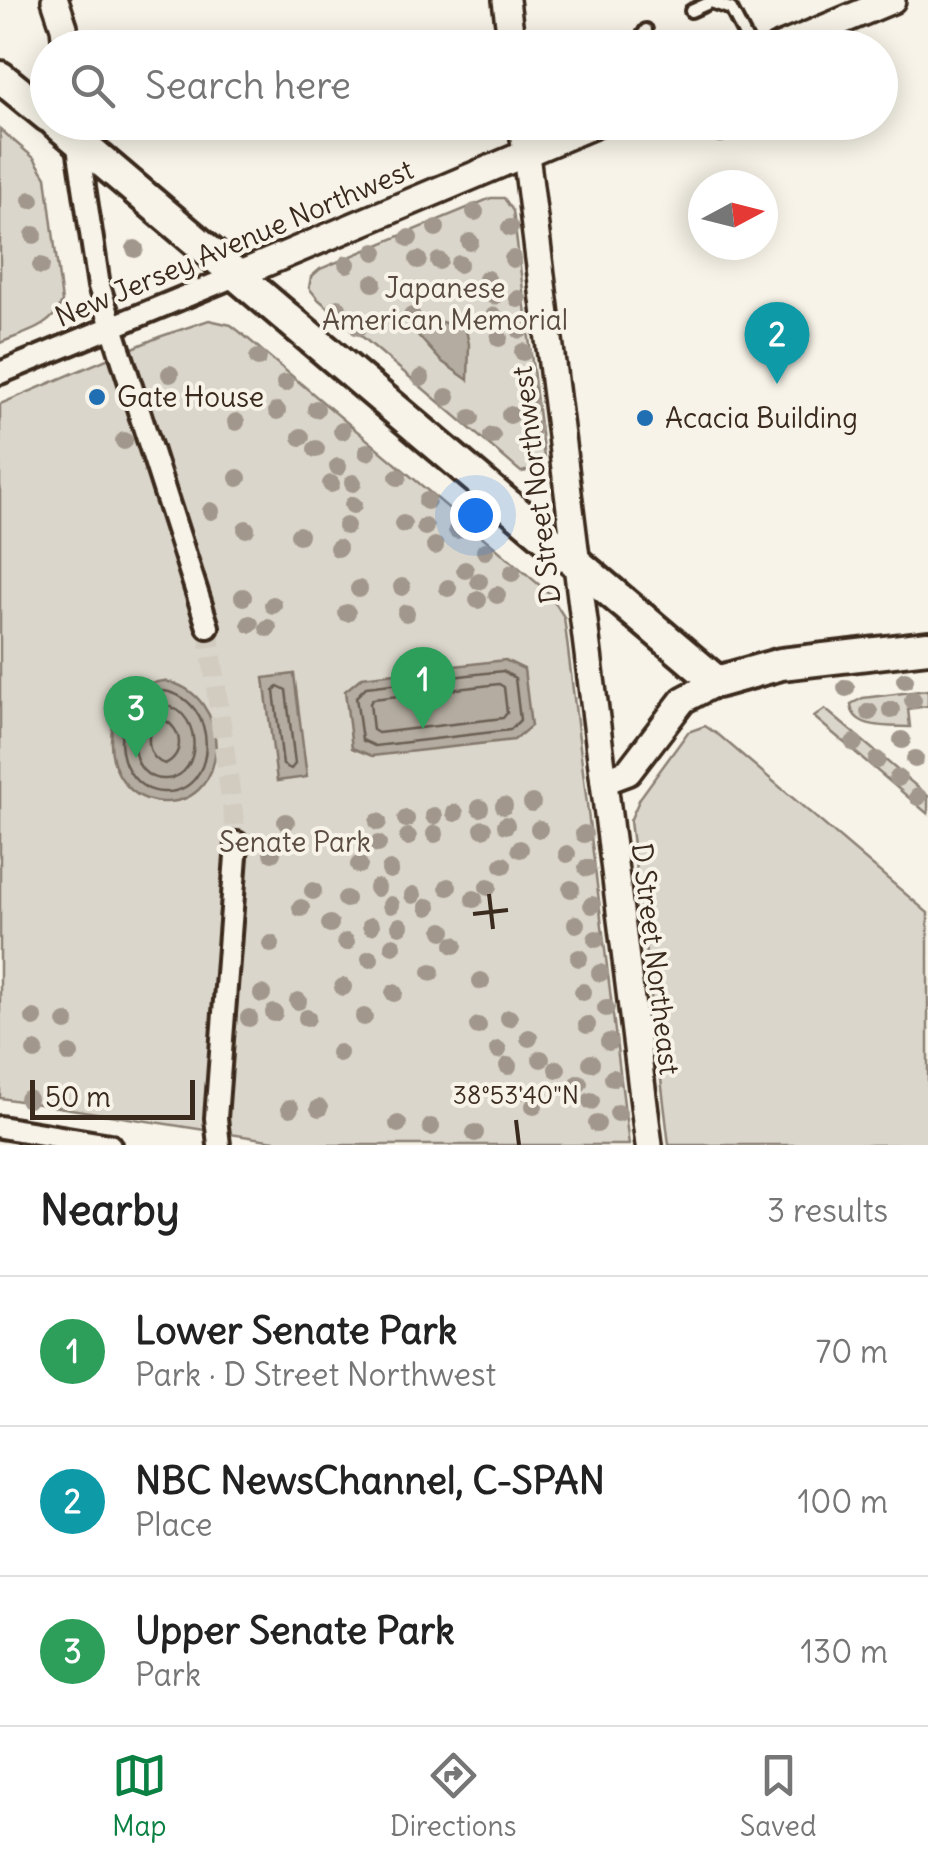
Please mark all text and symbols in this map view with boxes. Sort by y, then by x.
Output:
search box [30,30,898,140]
icon: search [65,58,120,113]
text: Search here [145,62,351,109]
street label: New Jersey Avenue Northwest [50,151,418,335]
north arrow [688,170,778,260]
park label: Japanese American Memorial [322,270,568,338]
pin: 2 [744,302,810,384]
street label: D Street Northwest [504,364,568,606]
place label: Gate House [117,379,264,415]
marker: Gate House [86,386,108,408]
place label: Acacia Building [665,400,858,436]
marker: Acacia Building [634,407,656,429]
your location [450,490,501,541]
pin: 1 [390,646,456,729]
pin: 3 [104,676,168,758]
park label: Senate Park [219,824,371,860]
street label: D Street Northeast [624,841,688,1077]
scale bar [30,1075,195,1120]
text: 50 m [45,1079,111,1115]
text: 38°53'40"N [453,1079,579,1111]
text: Nearby [40,1184,179,1236]
text: 3 results [767,1190,888,1231]
text: Lower Senate Park [135,1307,457,1354]
text: 1 [66,1331,79,1372]
text: 70 m [816,1331,888,1372]
text: Park · D Street Northwest [135,1354,496,1395]
text: NBC NewsChannel, C-SPAN [135,1457,605,1504]
text: 2 [64,1481,81,1522]
text: 100 m [798,1481,888,1522]
text: Place [135,1504,212,1545]
text: Upper Senate Park [135,1607,455,1654]
text: 3 [63,1631,82,1672]
text: 130 m [800,1631,888,1672]
text: Park [135,1654,201,1695]
tab: Map [112,1748,167,1844]
tab: Directions [390,1748,516,1844]
tab: Saved [740,1748,816,1844]

